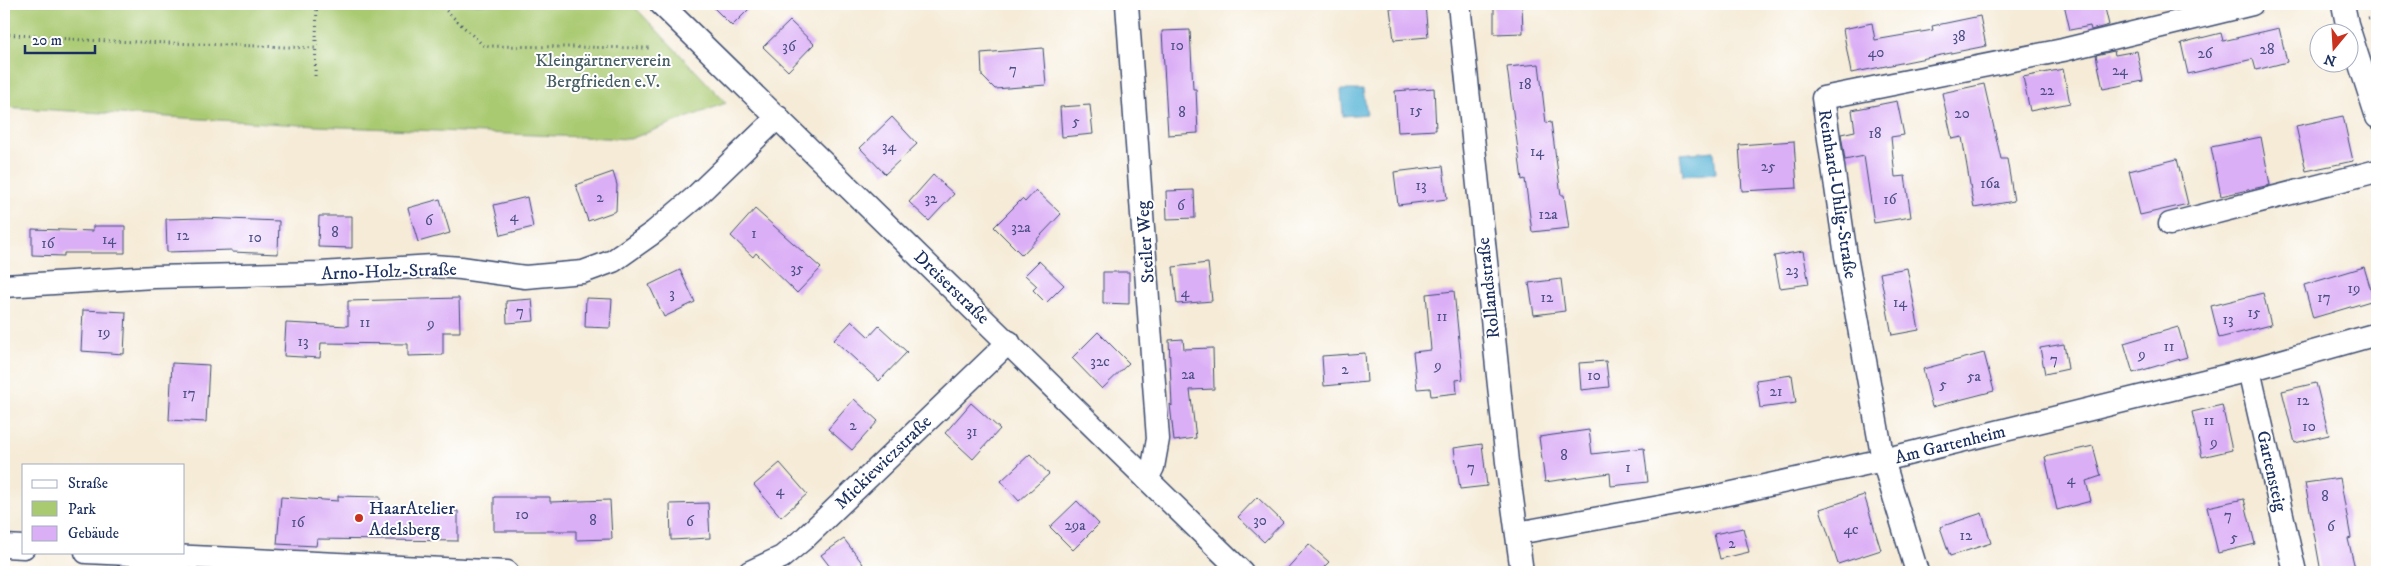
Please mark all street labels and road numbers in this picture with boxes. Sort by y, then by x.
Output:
street label: Reinhard-Uhlig-Straße [1813,108,1861,280]
street label: Steiler Weg [1132,200,1160,284]
street label: Rollandstraße [1473,236,1505,340]
street label: Dreiserstraße [909,246,994,329]
street label: Arno-Holz-Straße [321,259,457,285]
street label: Mickiewiczstraße [831,411,937,514]
street label: Am Gartenheim [1893,421,2008,469]
street label: Gartensteig [2251,429,2291,514]

